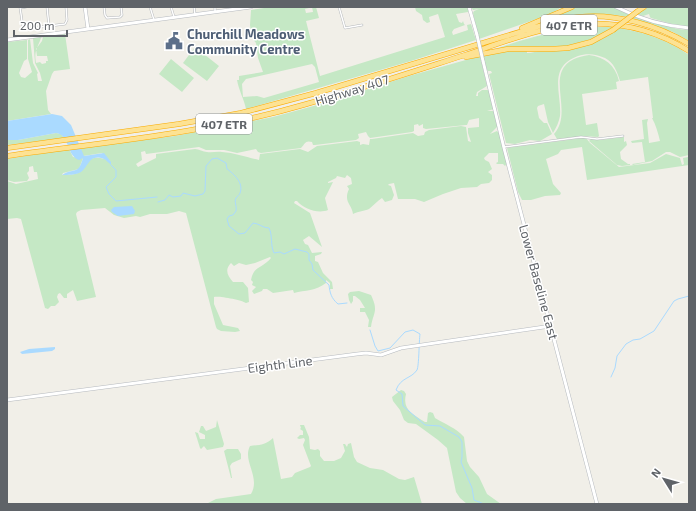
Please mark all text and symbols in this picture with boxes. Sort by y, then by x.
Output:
scale bar [14,12,67,38]
road number: 407 ETR [541,15,597,35]
text: 200 m [20,18,54,32]
place label: Churchill Meadows Community Centre [187,26,305,57]
public building icon: Churchill Meadows Community Centre [164,31,184,51]
street label: Highway 407 [313,71,391,109]
road number: 407 ETR [196,114,252,134]
street label: Lower Baseline East [516,223,562,341]
street label: Eighth Line [247,352,313,376]
north arrow [644,459,684,499]
text: N [648,466,663,480]

